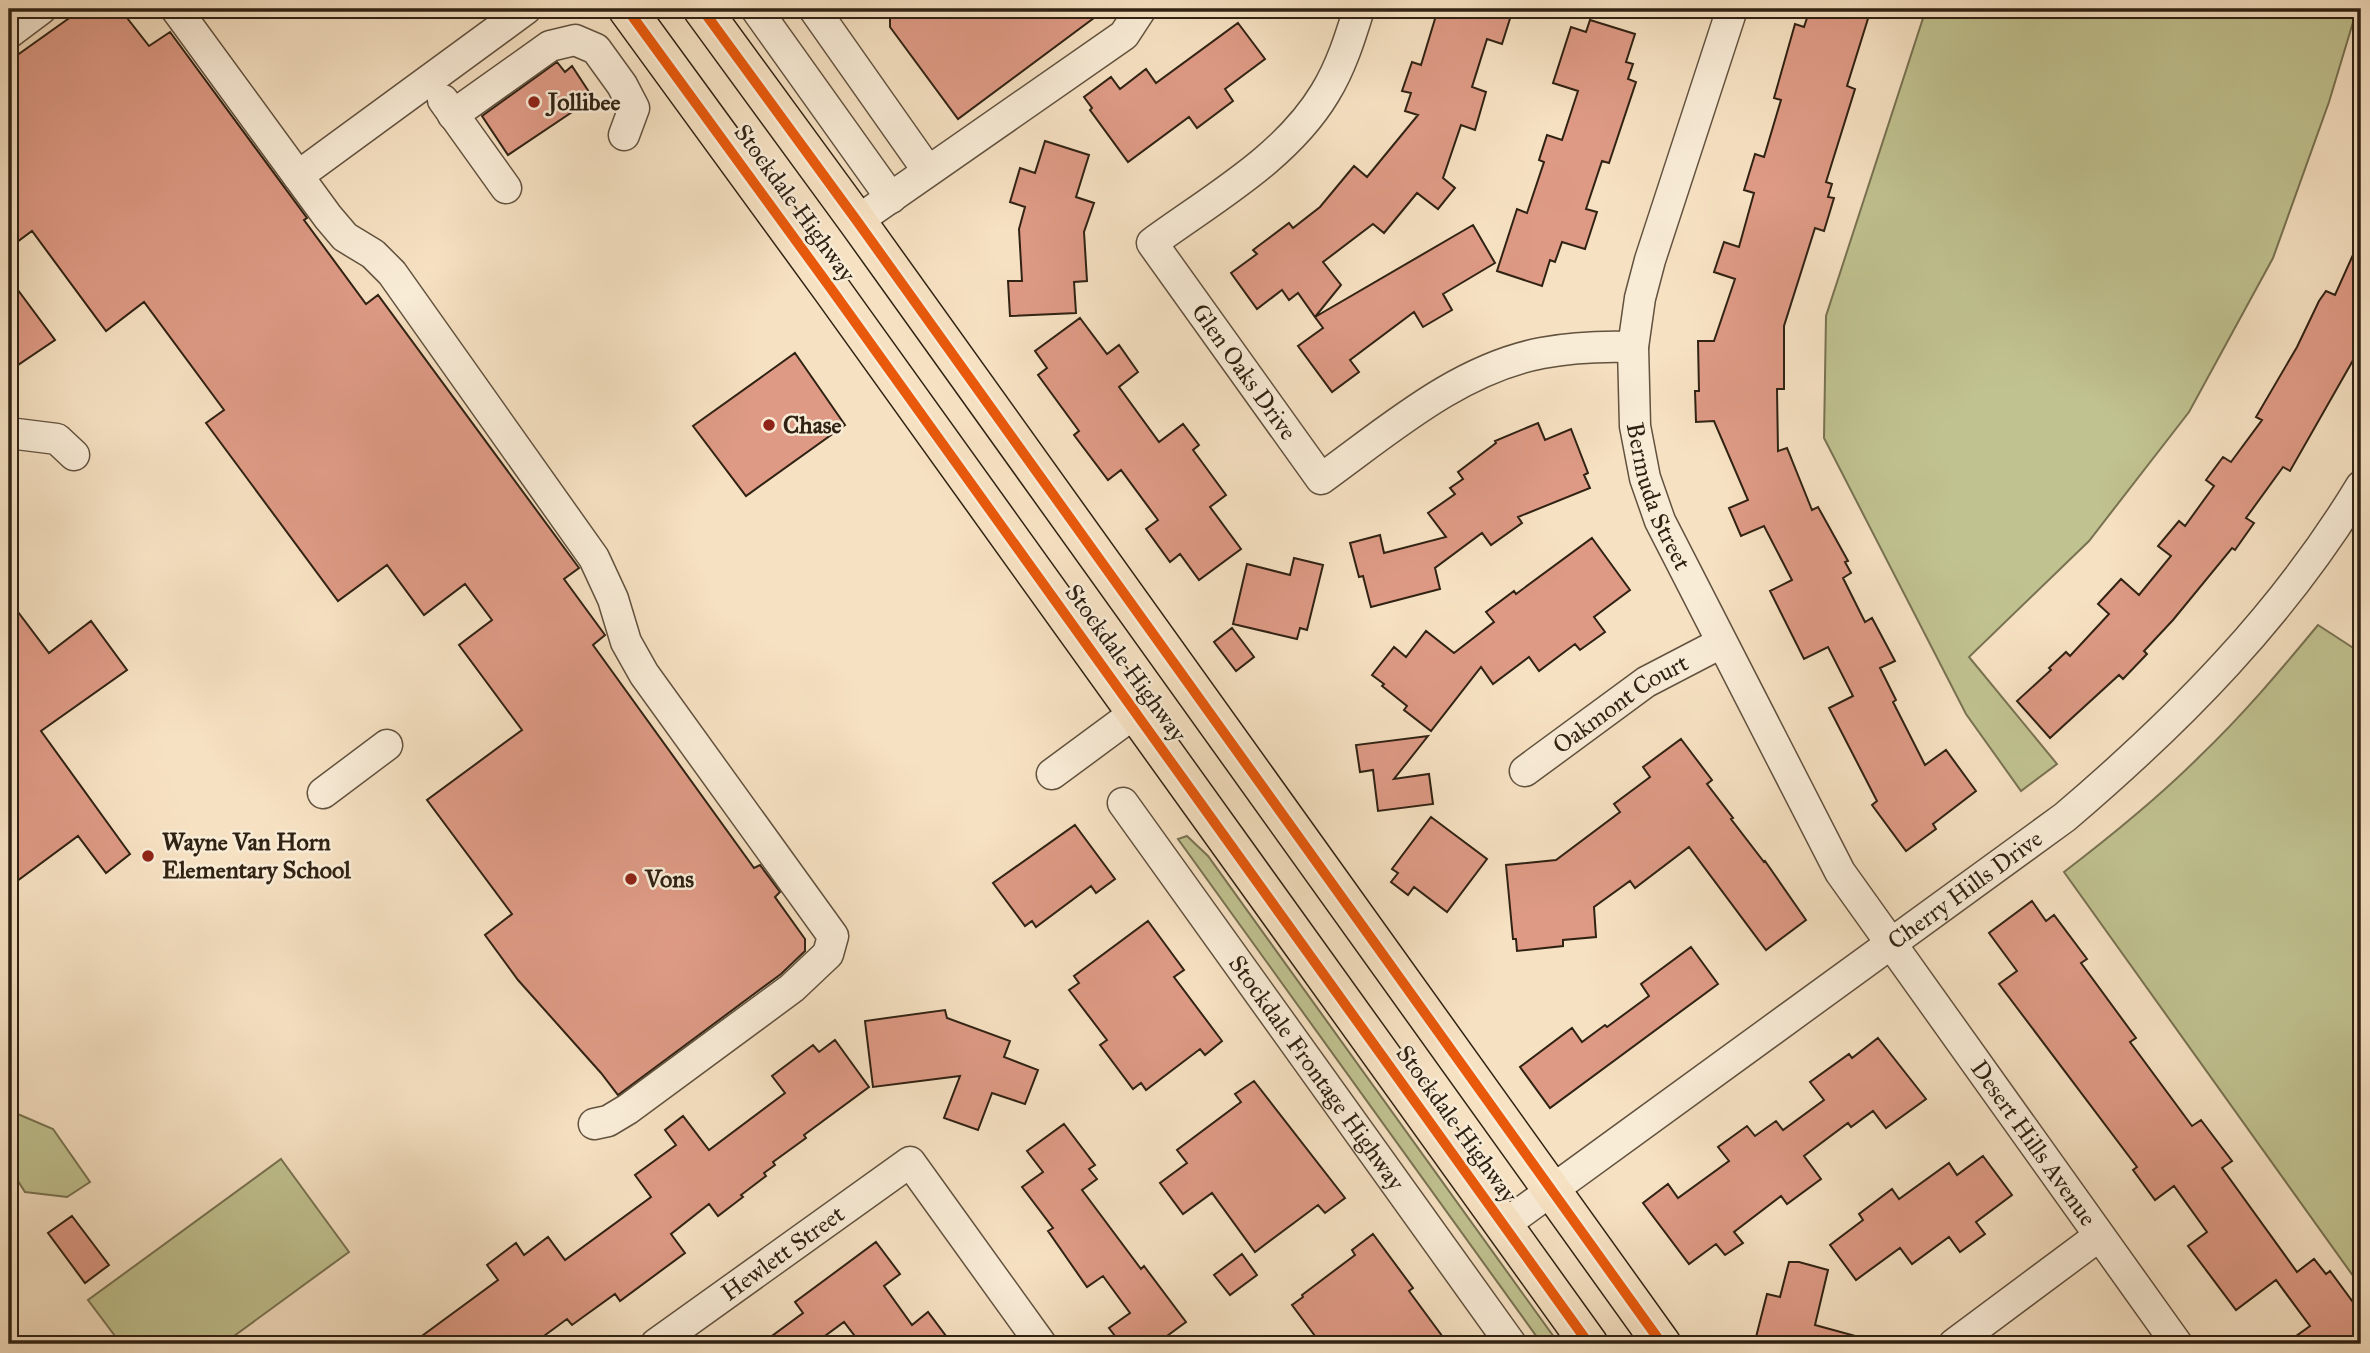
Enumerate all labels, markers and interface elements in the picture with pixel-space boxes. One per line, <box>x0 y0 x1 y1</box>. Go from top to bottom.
place label: Jollibee <box>545 87 621 117</box>
marker: Jollibee <box>526 94 542 110</box>
street label: Stockdale Highway <box>728 118 863 288</box>
street label: Glen Oaks Drive <box>1185 298 1303 446</box>
place label: Chase <box>783 410 842 440</box>
marker: Chase <box>761 417 777 433</box>
street label: Bermuda Street <box>1620 420 1698 575</box>
street label: Stockdale Highway <box>1059 578 1194 748</box>
street label: Oakmont Court <box>1547 647 1694 760</box>
street label: Cherry Hills Drive <box>1882 824 2048 956</box>
place label: Wayne Van Horn Elementary School <box>162 827 351 885</box>
marker: Wayne Van Horn Elementary School <box>140 848 156 864</box>
place label: Vons <box>644 864 694 894</box>
marker: Vons <box>623 871 639 887</box>
street label: Stockdale Frontage Highway <box>1222 949 1411 1197</box>
street label: Stockdale Highway <box>1390 1039 1525 1209</box>
street label: Desert Hills Avenue <box>1964 1054 2103 1232</box>
street label: Hewlett Street <box>715 1199 851 1307</box>

